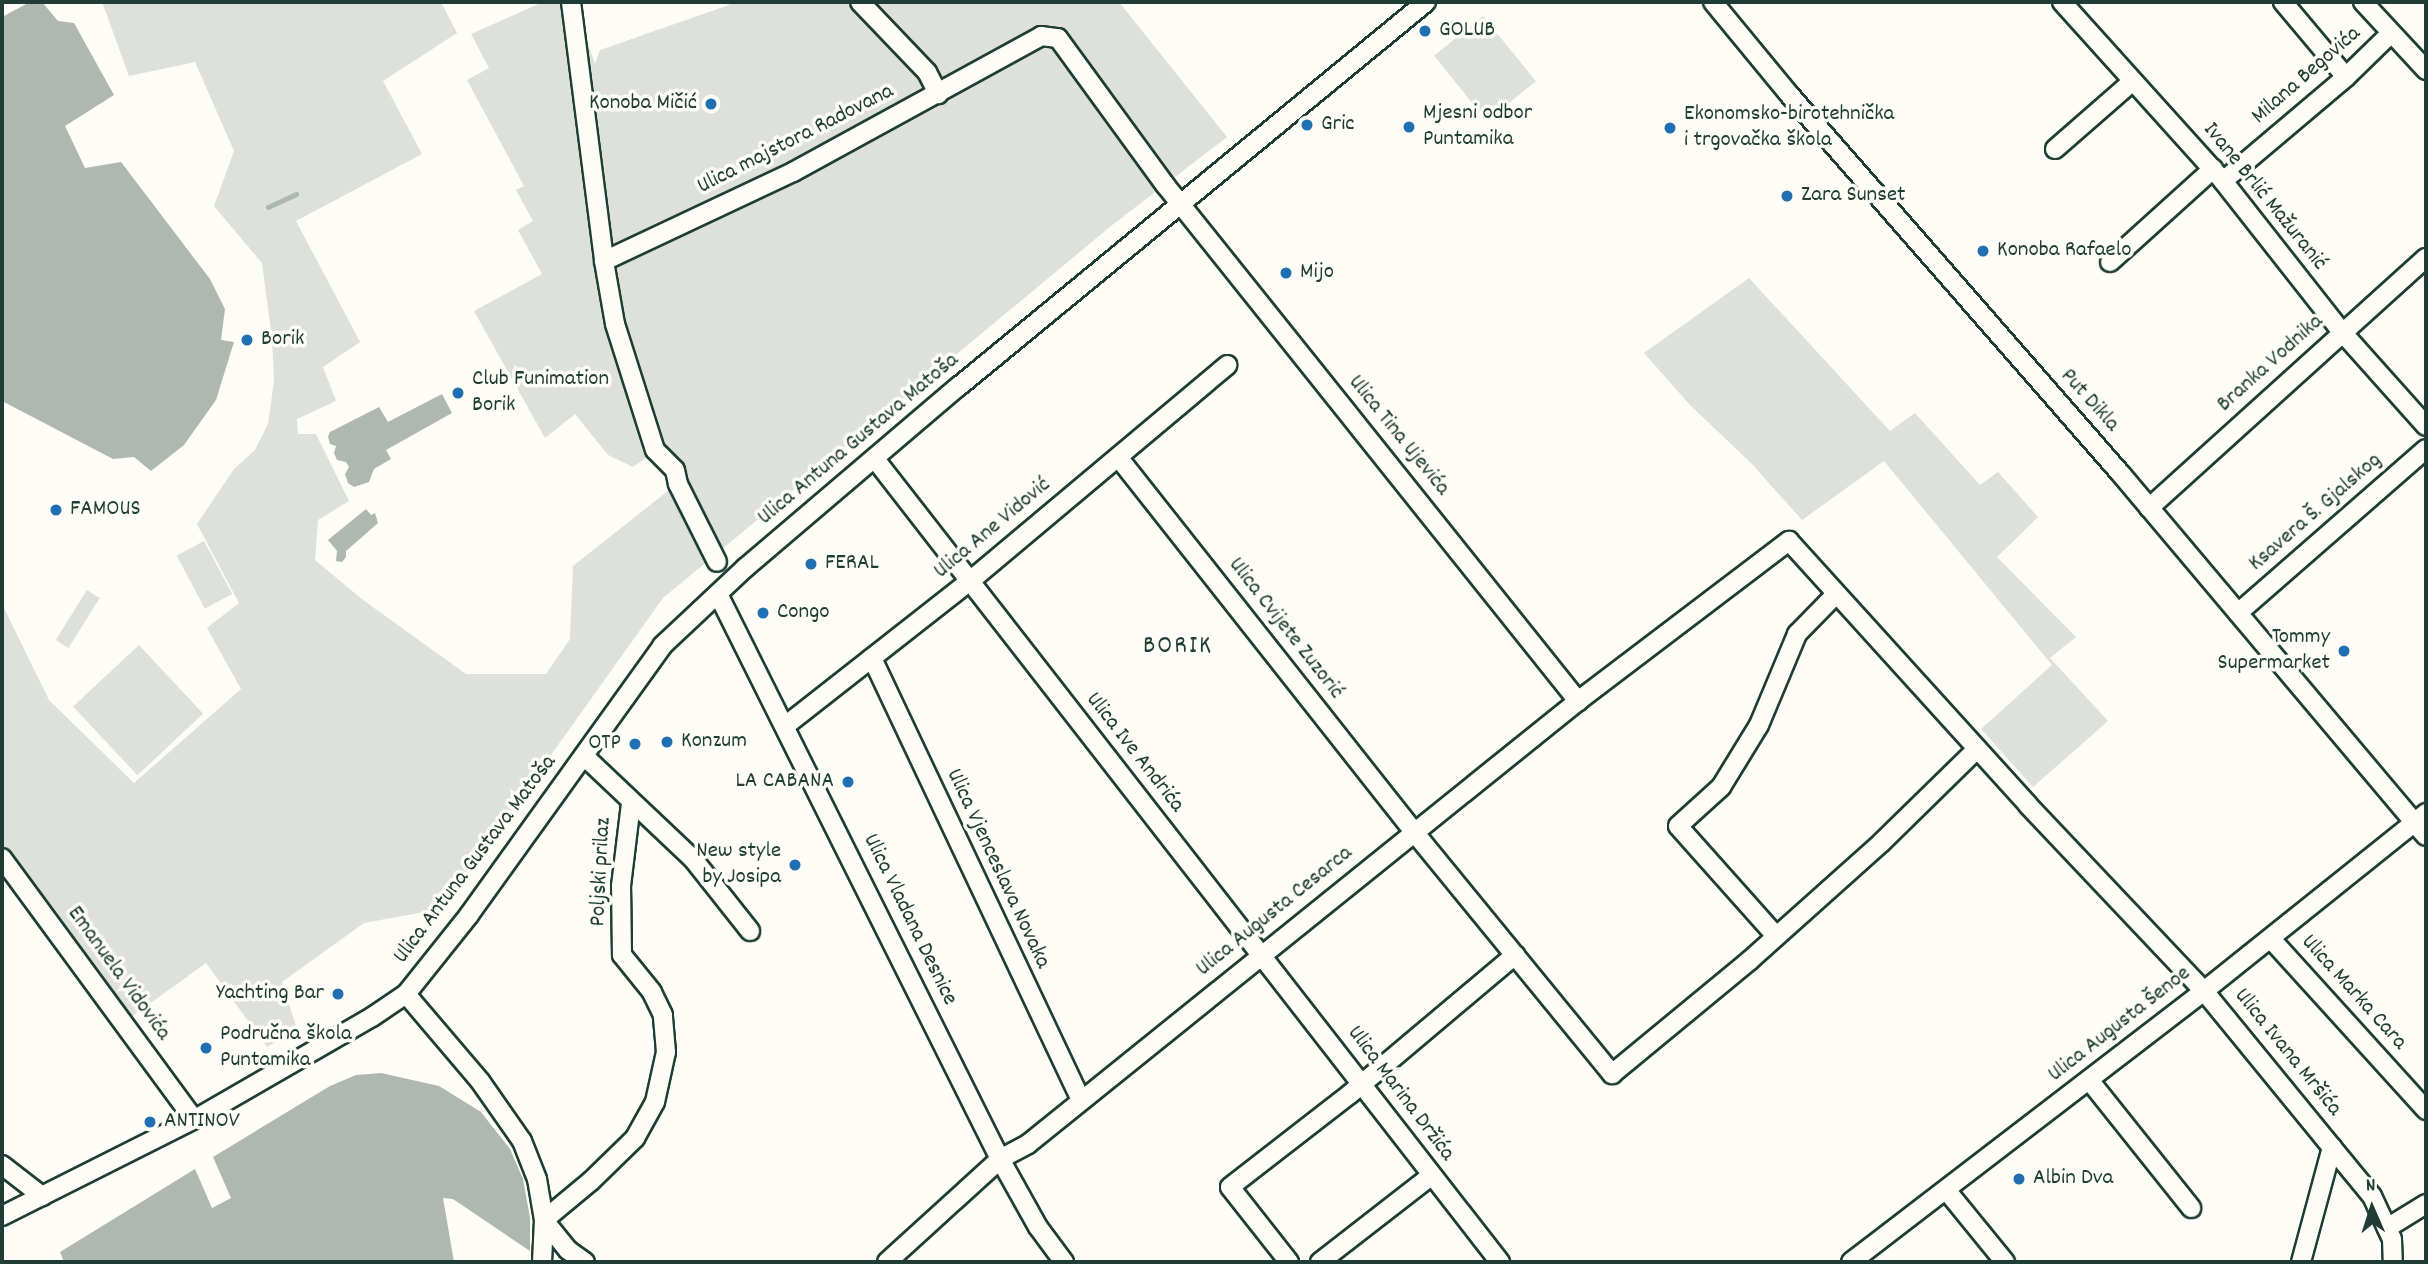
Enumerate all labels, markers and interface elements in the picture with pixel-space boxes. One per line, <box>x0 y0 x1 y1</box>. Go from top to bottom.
place label: GOLUB <box>1439 17 1495 45</box>
street label: Milana Begovića <box>2247 21 2367 131</box>
marker: GOLUB <box>1417 23 1433 39</box>
street label: Ulica majstora Radovana <box>693 79 899 201</box>
place label: Konoba Mičić <box>589 90 697 118</box>
marker: Konoba Mičić <box>703 96 719 112</box>
place label: Mjesni odbor Puntamika <box>1423 100 1532 154</box>
place label: Ekonomsko-birotehnička i trgovačka škola <box>1684 101 1894 155</box>
place label: Gric <box>1321 111 1355 139</box>
marker: Gric <box>1299 117 1315 133</box>
street label: Ivane Brlić Mažuranić <box>2196 117 2332 277</box>
marker: Mjesni odbor Puntamika <box>1401 119 1417 135</box>
marker: Ekonomsko-birotehnička i trgovačka škola <box>1662 120 1678 136</box>
place label: Zara Sunset <box>1801 182 1905 210</box>
marker: Zara Sunset <box>1779 188 1795 204</box>
place label: Konoba Rafaelo <box>1997 237 2131 265</box>
marker: Konoba Rafaelo <box>1975 243 1991 259</box>
place label: Mijo <box>1300 259 1334 287</box>
marker: Mijo <box>1278 265 1294 281</box>
street label: Branka Vodnika <box>2212 309 2330 419</box>
place label: Borik <box>261 326 304 354</box>
marker: Borik <box>239 332 255 348</box>
street label: Ulica Antuna Gustava Matoša <box>753 348 965 532</box>
street label: Put Dikla <box>2053 364 2125 438</box>
place label: Club Funimation Borik <box>472 366 609 420</box>
street label: Ulica Tina Ujevića <box>1341 370 1455 502</box>
marker: Club Funimation Borik <box>450 385 466 401</box>
street label: Ksavera Š. Gjalskog <box>2244 448 2388 578</box>
street label: Ulica Ane Vidović <box>929 472 1057 586</box>
place label: FAMOUS <box>70 496 141 524</box>
marker: FAMOUS <box>48 502 64 518</box>
place label: FERAL <box>825 550 879 578</box>
street label: Ulica Cvijete Zuzorić <box>1221 553 1349 705</box>
marker: FERAL <box>803 556 819 572</box>
place label: Congo <box>777 599 830 627</box>
marker: Congo <box>755 605 771 621</box>
place label: Tommy Supermarket <box>2218 624 2330 678</box>
district label: BORIK <box>1144 631 1212 663</box>
marker: Tommy Supermarket <box>2336 643 2352 659</box>
street label: Ulica Ive Andrića <box>1079 687 1189 819</box>
place label: Konzum <box>681 728 747 756</box>
place label: OTP <box>588 730 621 758</box>
marker: Konzum <box>659 734 675 750</box>
marker: OTP <box>627 736 643 752</box>
street label: Ulica Antuna Gustava Matoša <box>388 750 564 970</box>
street label: Ulica Vjenceslava Novaka <box>939 765 1055 973</box>
place label: LA CABANA <box>735 768 834 796</box>
marker: LA CABANA <box>840 774 856 790</box>
street label: Poljski prilaz <box>585 817 619 927</box>
street label: Ulica Vladana Desnice <box>855 830 963 1010</box>
place label: New style by Josipa <box>696 838 781 892</box>
street label: Ulica Augusta Cesarca <box>1191 840 1359 984</box>
marker: New style by Josipa <box>787 857 803 873</box>
street label: Emanuela Vidovića <box>60 901 176 1047</box>
street label: Ulica Marka Cara <box>2294 930 2412 1056</box>
street label: Ulica Augusta Šenoe <box>2043 961 2197 1089</box>
place label: Yachting Bar <box>216 980 324 1008</box>
street label: Ulica Ivana Mršića <box>2227 984 2347 1122</box>
marker: Yachting Bar <box>330 986 346 1002</box>
place label: Područna škola Puntamika <box>220 1021 352 1075</box>
street label: Ulica Marina Držića <box>1340 1021 1460 1167</box>
marker: Područna škola Puntamika <box>198 1040 214 1056</box>
place label: ANTINOV <box>164 1108 240 1136</box>
marker: ANTINOV <box>142 1114 158 1130</box>
place label: Albin Dva <box>2033 1165 2113 1193</box>
marker: Albin Dva <box>2011 1171 2027 1187</box>
north arrow <box>2337 1173 2407 1243</box>
text: N <box>2365 1173 2376 1200</box>

